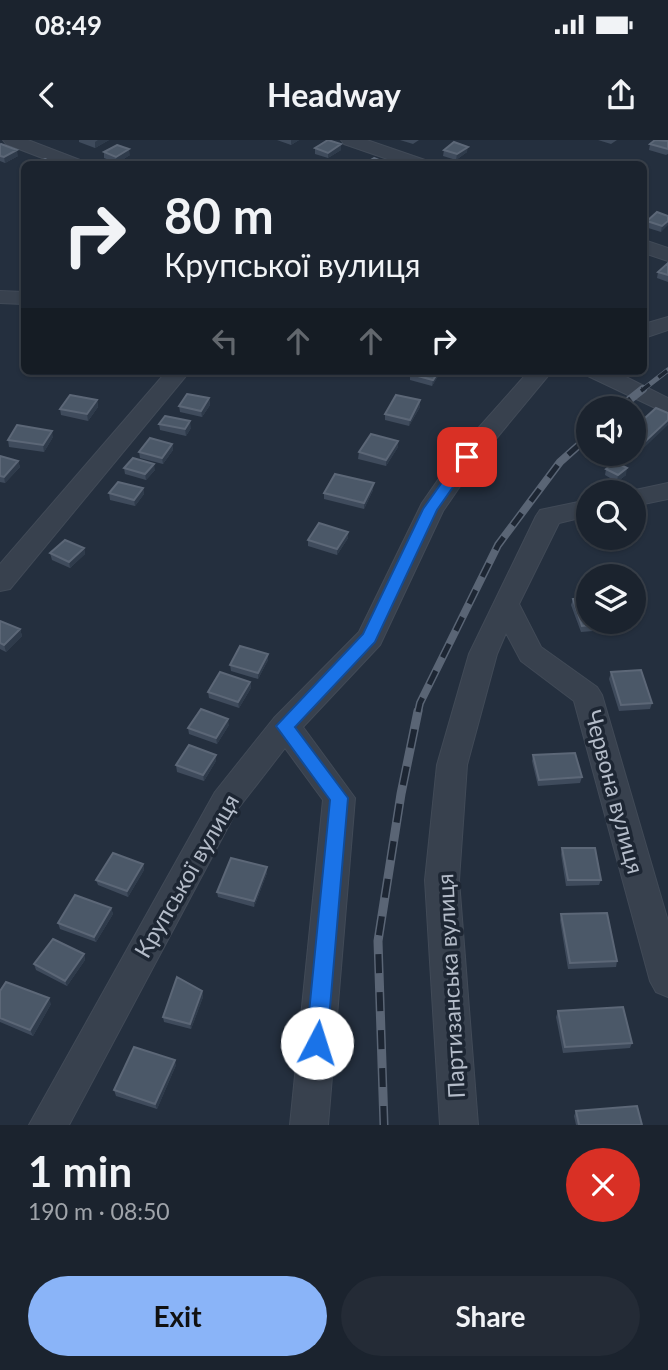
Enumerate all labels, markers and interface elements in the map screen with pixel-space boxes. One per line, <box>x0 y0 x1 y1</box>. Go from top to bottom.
text: 08:49 <box>35 9 102 41</box>
text: Headway <box>267 75 401 114</box>
icon: back <box>28 76 66 114</box>
icon: share <box>602 76 640 114</box>
text: 80 m <box>164 186 274 244</box>
icon: right <box>49 189 140 280</box>
text: Крупської вулиця <box>164 245 421 284</box>
icon: left <box>206 322 244 360</box>
icon: ahead <box>279 322 317 360</box>
icon: ahead <box>352 322 390 360</box>
icon: right <box>425 322 463 360</box>
map controls <box>576 396 646 634</box>
button: sound <box>576 396 646 466</box>
pin <box>437 427 497 487</box>
icon: arrive <box>448 438 486 476</box>
button: search <box>576 480 646 550</box>
button: layers <box>576 564 646 634</box>
street label: Червона вулиця <box>580 707 650 877</box>
street label: Крупської вулиця <box>128 789 244 962</box>
street label: Партизанська вулиця <box>430 873 470 1099</box>
position arrow <box>280 1006 354 1080</box>
text: 1 min <box>28 1146 132 1196</box>
button: close <box>566 1148 640 1222</box>
text: 190 m · 08:50 <box>28 1197 170 1225</box>
button: Exit <box>28 1276 327 1356</box>
button: Share <box>341 1276 640 1356</box>

